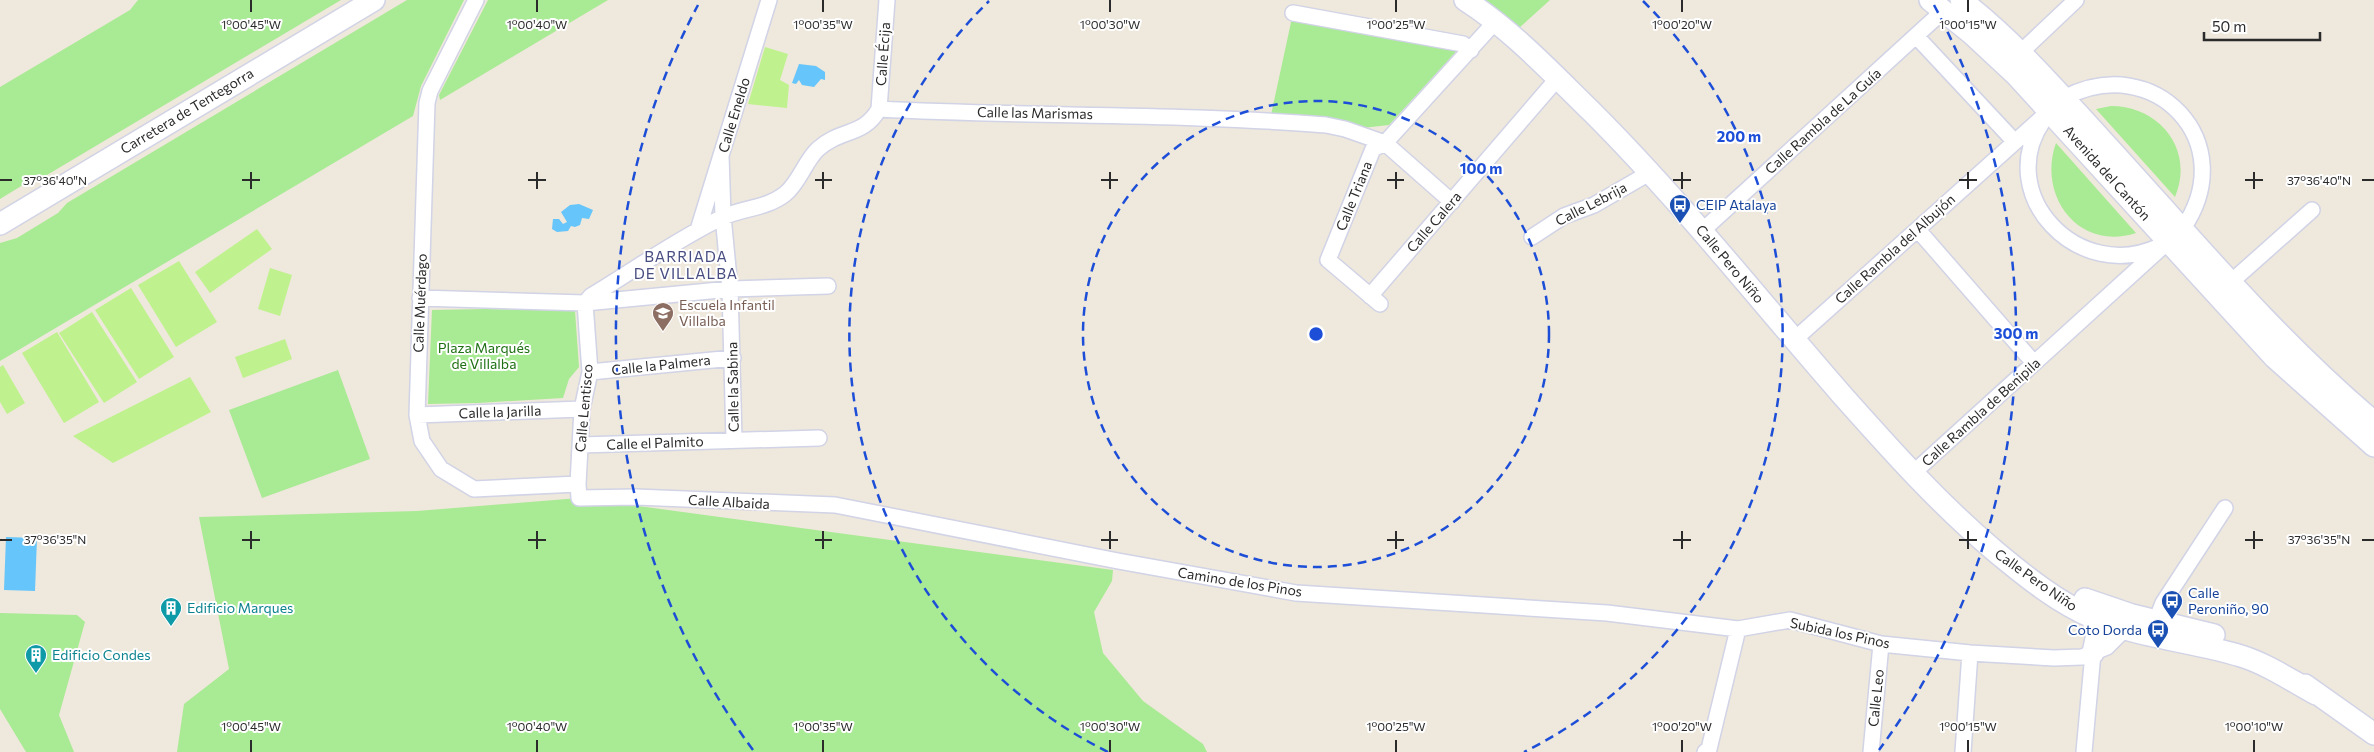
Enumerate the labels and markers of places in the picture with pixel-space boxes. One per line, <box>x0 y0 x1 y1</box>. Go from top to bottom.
bus stop icon: CEIP Atalaya <box>1668 193 1692 224</box>
place label: CEIP Atalaya <box>1696 196 1777 213</box>
place label: Escuela Infantil Villalba <box>679 296 775 329</box>
school or university icon: Escuela Infantil Villalba <box>651 301 675 332</box>
centre of rings <box>1307 325 1325 343</box>
place label: Calle Peroniño, 90 <box>2188 584 2269 617</box>
bus stop icon: Calle Peroniño, 90 <box>2160 589 2184 620</box>
building icon: Edificio Marques <box>159 596 183 627</box>
place label: Edificio Marques <box>187 599 293 616</box>
bus stop icon: Coto Dorda <box>2146 618 2170 649</box>
place label: Coto Dorda <box>2068 621 2142 638</box>
building icon: Edificio Condes <box>24 643 48 674</box>
place label: Edificio Condes <box>52 646 151 663</box>

